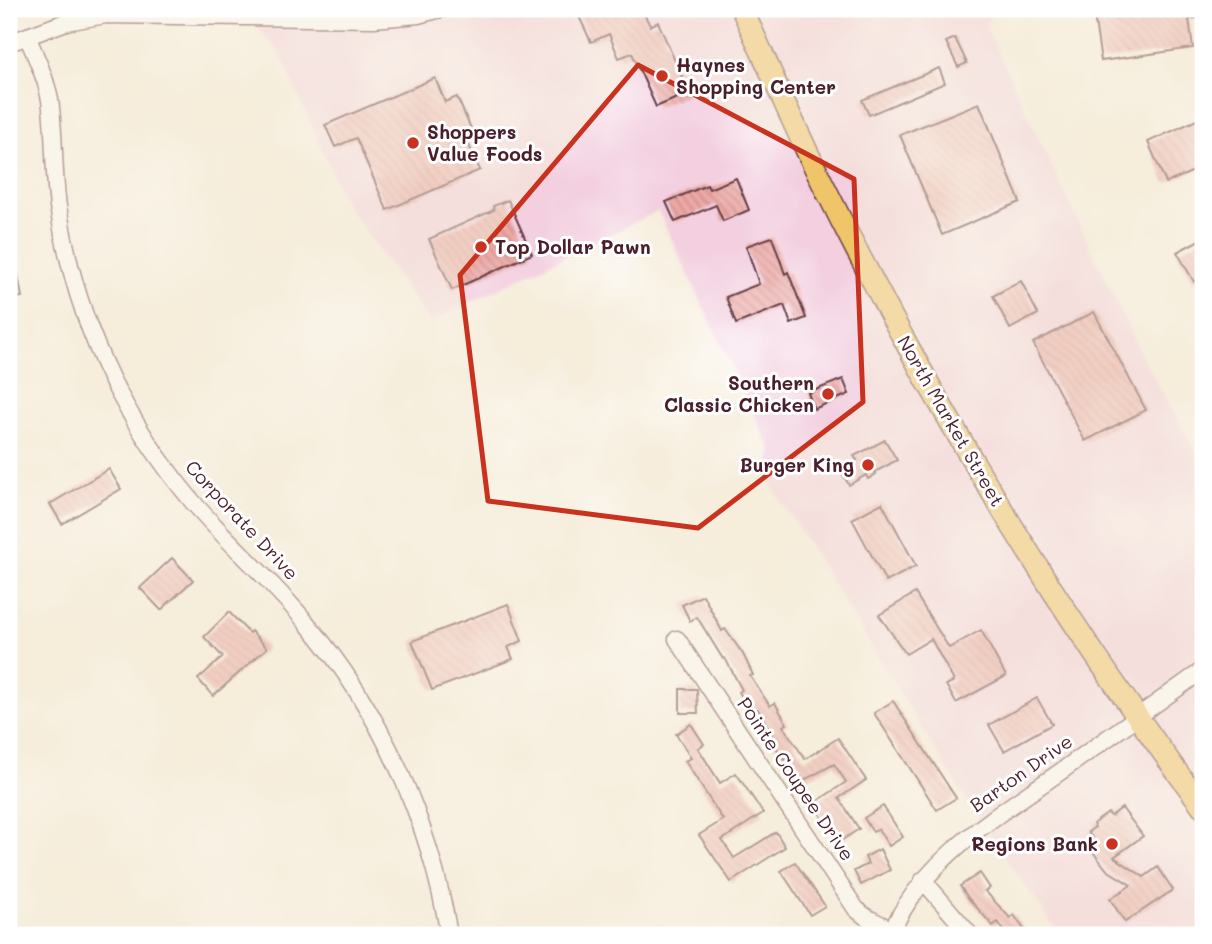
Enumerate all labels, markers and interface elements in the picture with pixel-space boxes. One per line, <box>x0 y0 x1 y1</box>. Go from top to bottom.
place label: Haynes Shopping Center <box>676 52 836 99</box>
marker: Haynes Shopping Center <box>654 68 670 84</box>
place label: Shoppers Value Foods <box>427 119 542 166</box>
marker: Shoppers Value Foods <box>405 135 421 151</box>
place label: Top Dollar Pawn <box>495 234 651 259</box>
marker: Top Dollar Pawn <box>473 239 489 255</box>
street label: North Market Street <box>892 331 1011 511</box>
place label: Southern Classic Chicken <box>664 370 814 417</box>
marker: Southern Classic Chicken <box>820 386 836 402</box>
place label: Burger King <box>740 452 854 477</box>
street label: Corporate Drive <box>180 454 304 585</box>
marker: Burger King <box>860 457 876 473</box>
street label: Pointe Coupee Drive <box>732 692 861 865</box>
street label: Barton Drive <box>965 728 1077 817</box>
place label: Regions Bank <box>971 831 1098 856</box>
marker: Regions Bank <box>1104 836 1120 852</box>

